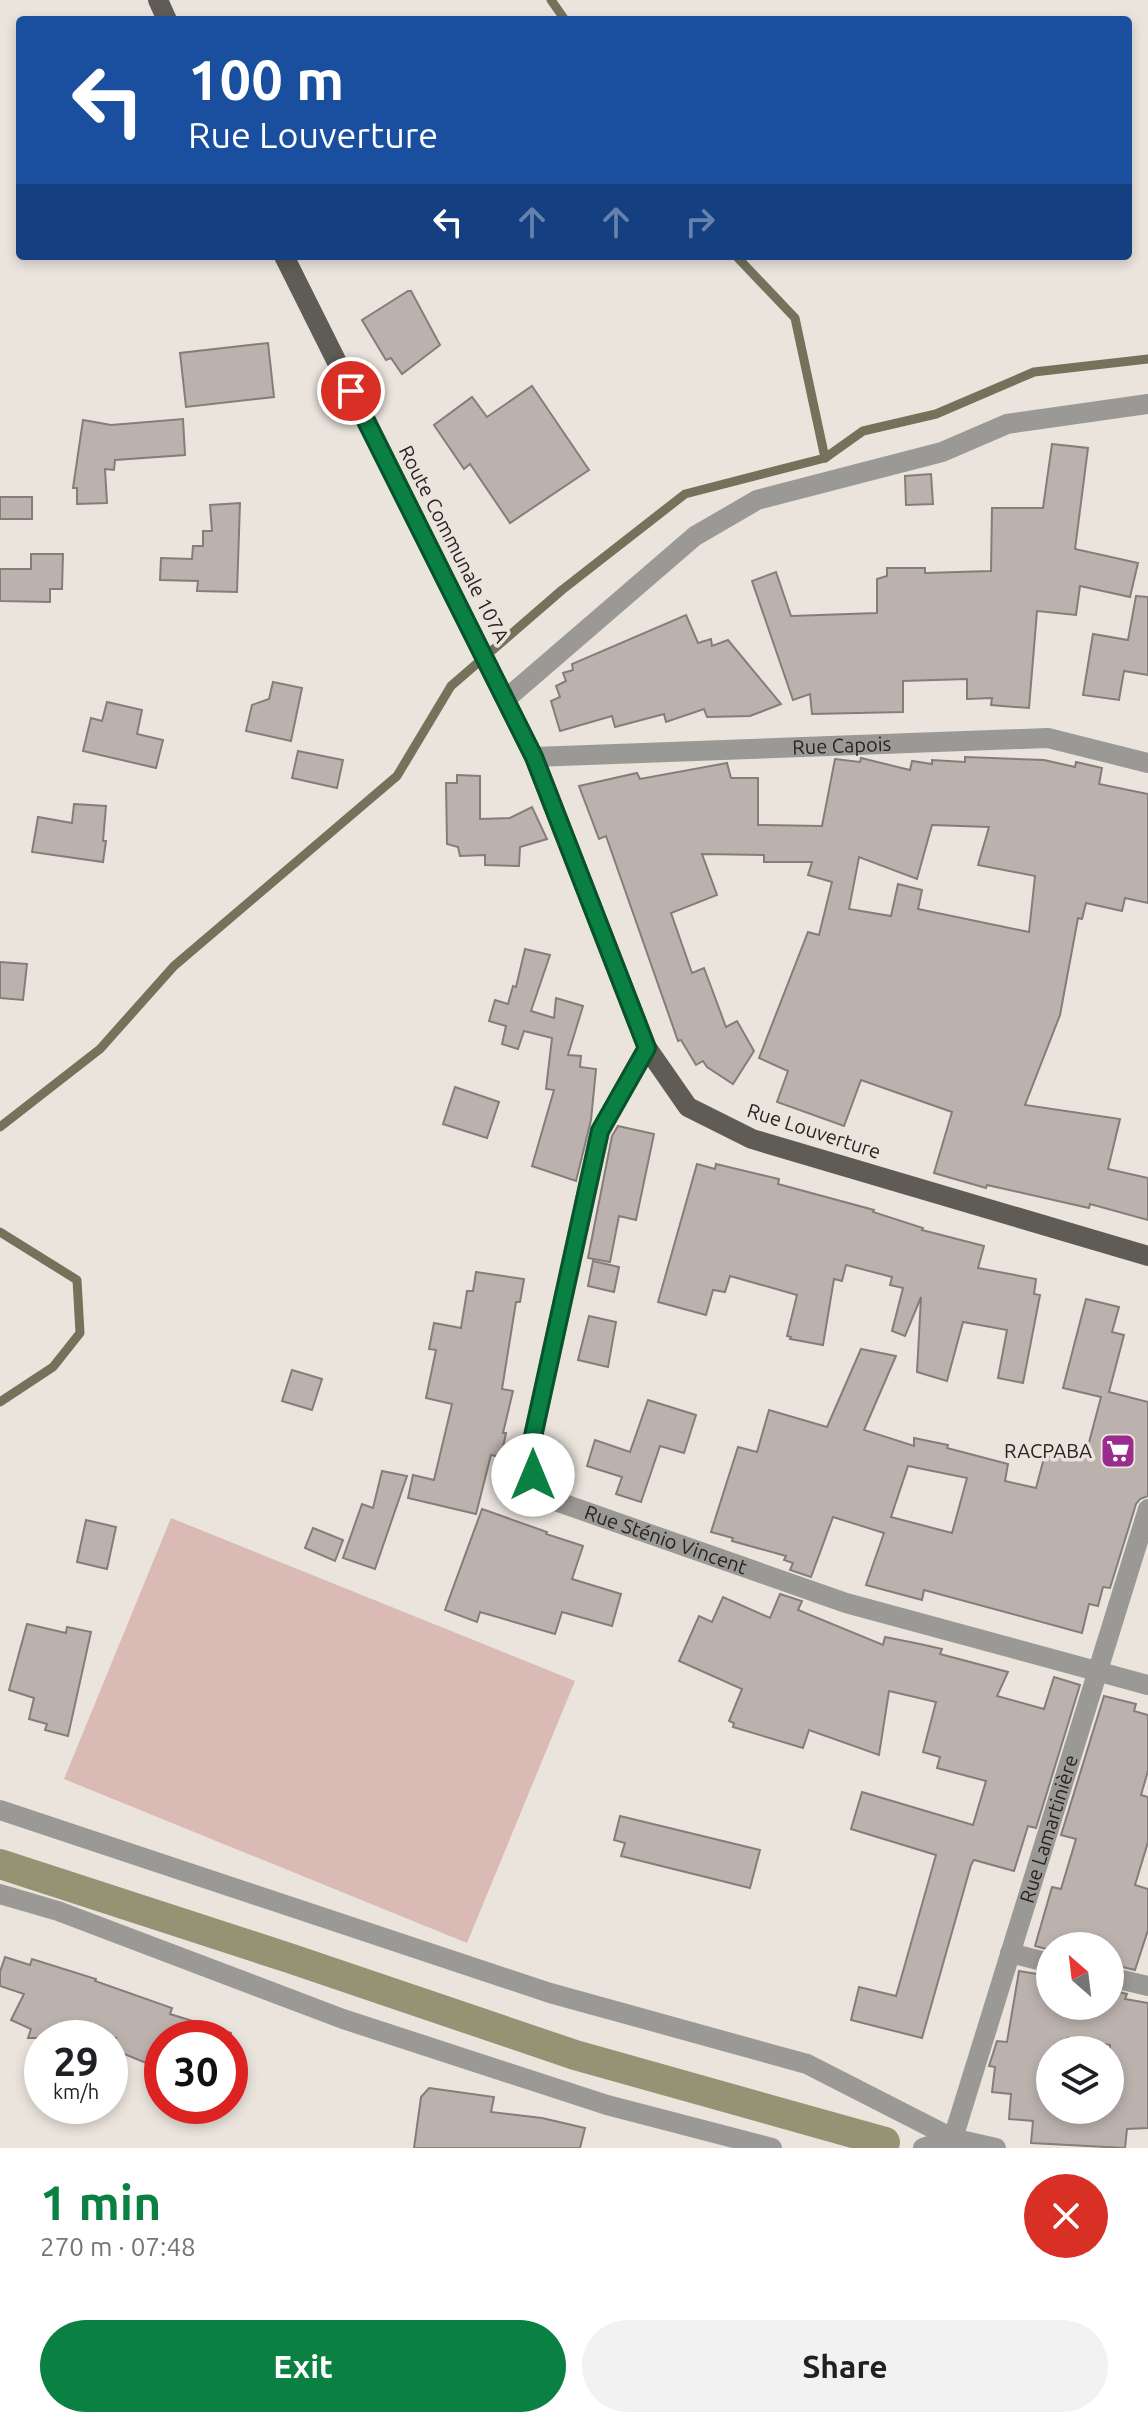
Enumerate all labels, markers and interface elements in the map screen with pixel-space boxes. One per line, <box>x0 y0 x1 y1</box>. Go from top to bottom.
icon: left <box>56 48 160 152</box>
text: 100 m <box>188 48 344 111</box>
text: Rue Louverture <box>188 114 438 155</box>
icon: left <box>426 200 470 244</box>
icon: ahead <box>510 200 554 244</box>
icon: ahead <box>594 200 638 244</box>
icon: right <box>678 200 722 244</box>
pin <box>317 357 385 425</box>
icon: arrive <box>329 369 373 413</box>
street label: Route Communale 107A <box>395 441 514 646</box>
street label: Rue Capois <box>792 732 892 758</box>
street label: Rue Louverture <box>745 1098 884 1163</box>
supermarket icon: RACPABA <box>1099 1432 1137 1470</box>
position arrow <box>491 1433 575 1517</box>
place label: RACPABA <box>1004 1439 1092 1462</box>
street label: Rue Sténio Vincent <box>582 1500 750 1578</box>
street label: Rue Lamartinière <box>1015 1752 1082 1906</box>
north arrow <box>1036 1932 1124 2020</box>
map controls <box>1036 1932 1124 2124</box>
speed limit sign: 30 <box>144 2020 248 2124</box>
button: layers <box>1036 2036 1124 2124</box>
text: 29 <box>53 2039 99 2084</box>
text: km/h <box>53 2080 99 2103</box>
button: close <box>1024 2174 1108 2258</box>
text: 1 min <box>40 2175 161 2229</box>
text: 270 m · 07:48 <box>40 2232 196 2261</box>
button: Exit <box>40 2320 566 2412</box>
button: Share <box>582 2320 1108 2412</box>

